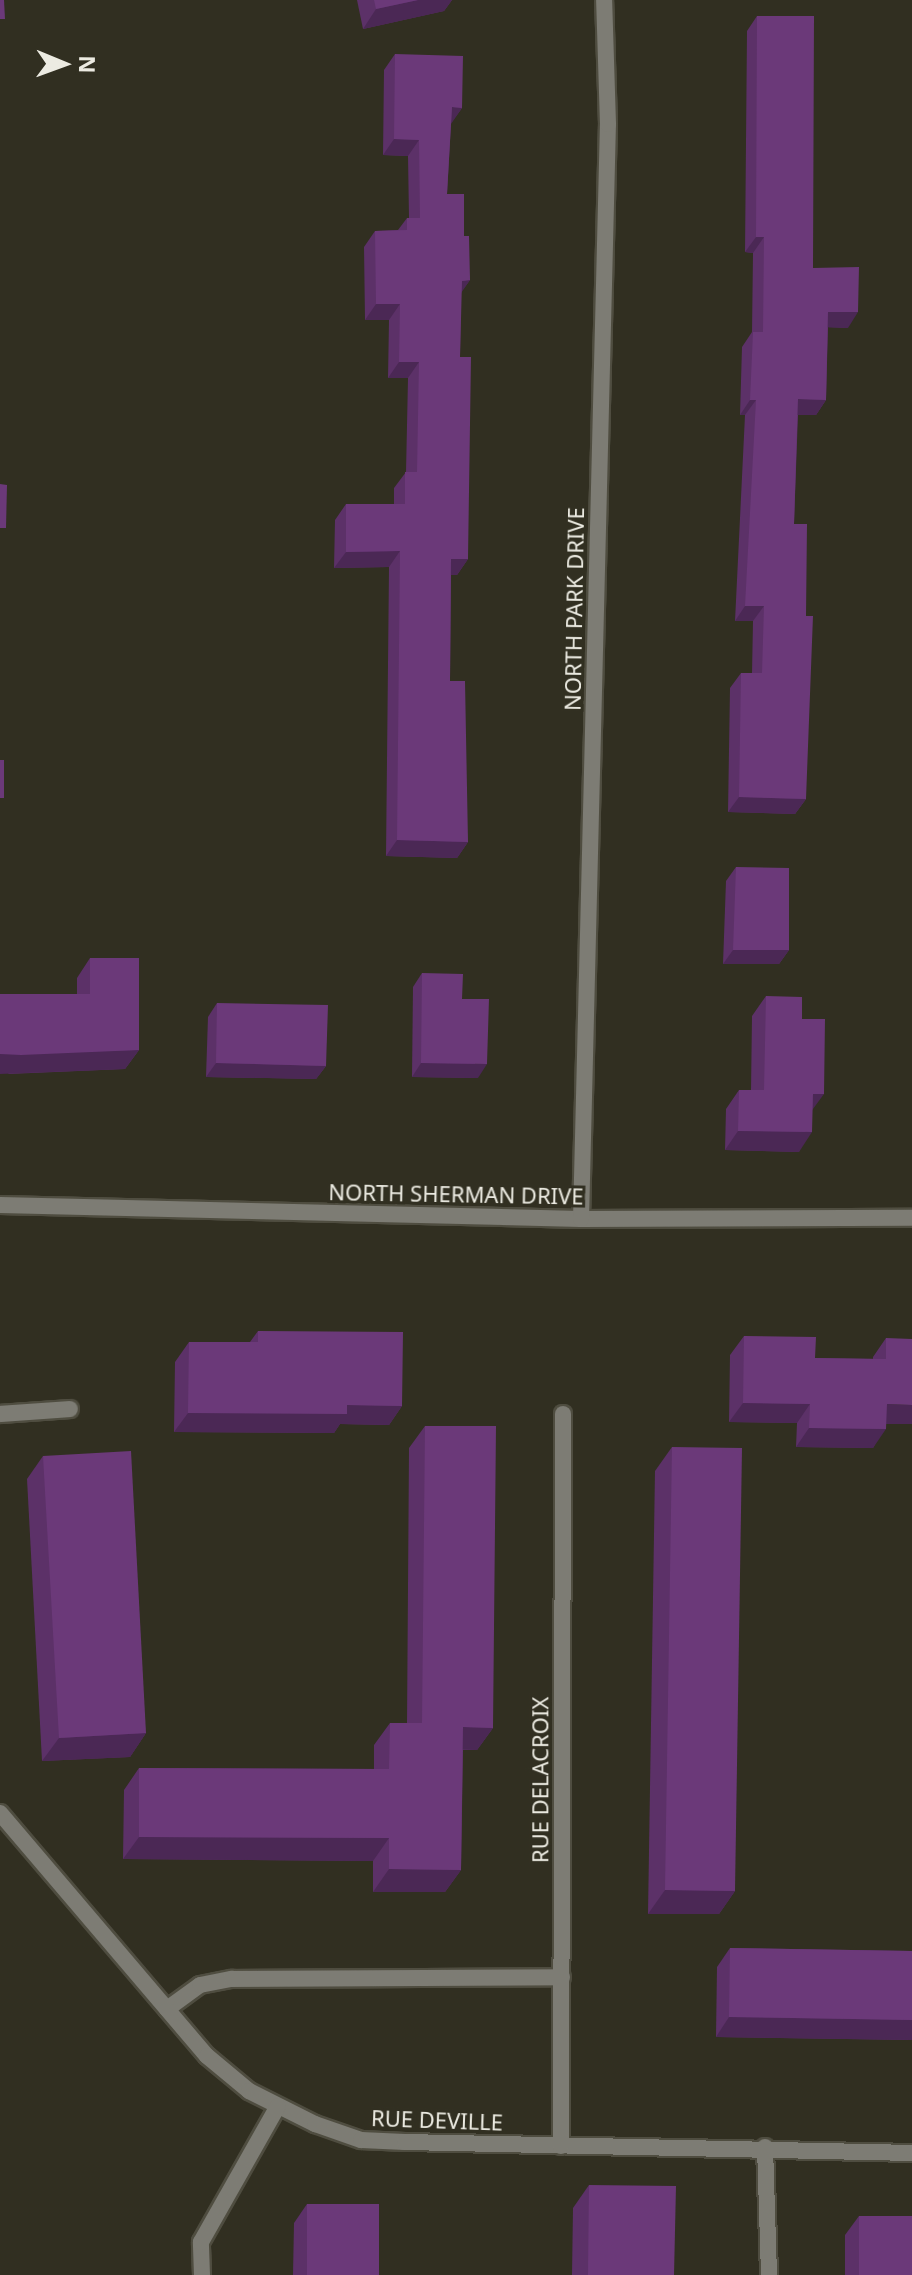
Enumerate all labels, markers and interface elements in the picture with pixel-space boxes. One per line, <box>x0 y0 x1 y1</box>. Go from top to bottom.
north arrow <box>24 24 104 104</box>
text: N <box>73 55 103 74</box>
street label: NORTH PARK DRIVE <box>559 507 589 711</box>
street label: NORTH SHERMAN DRIVE <box>328 1179 584 1209</box>
street label: RUE DELACROIX <box>527 1697 553 1863</box>
street label: RUE DEVILLE <box>371 2105 503 2135</box>

